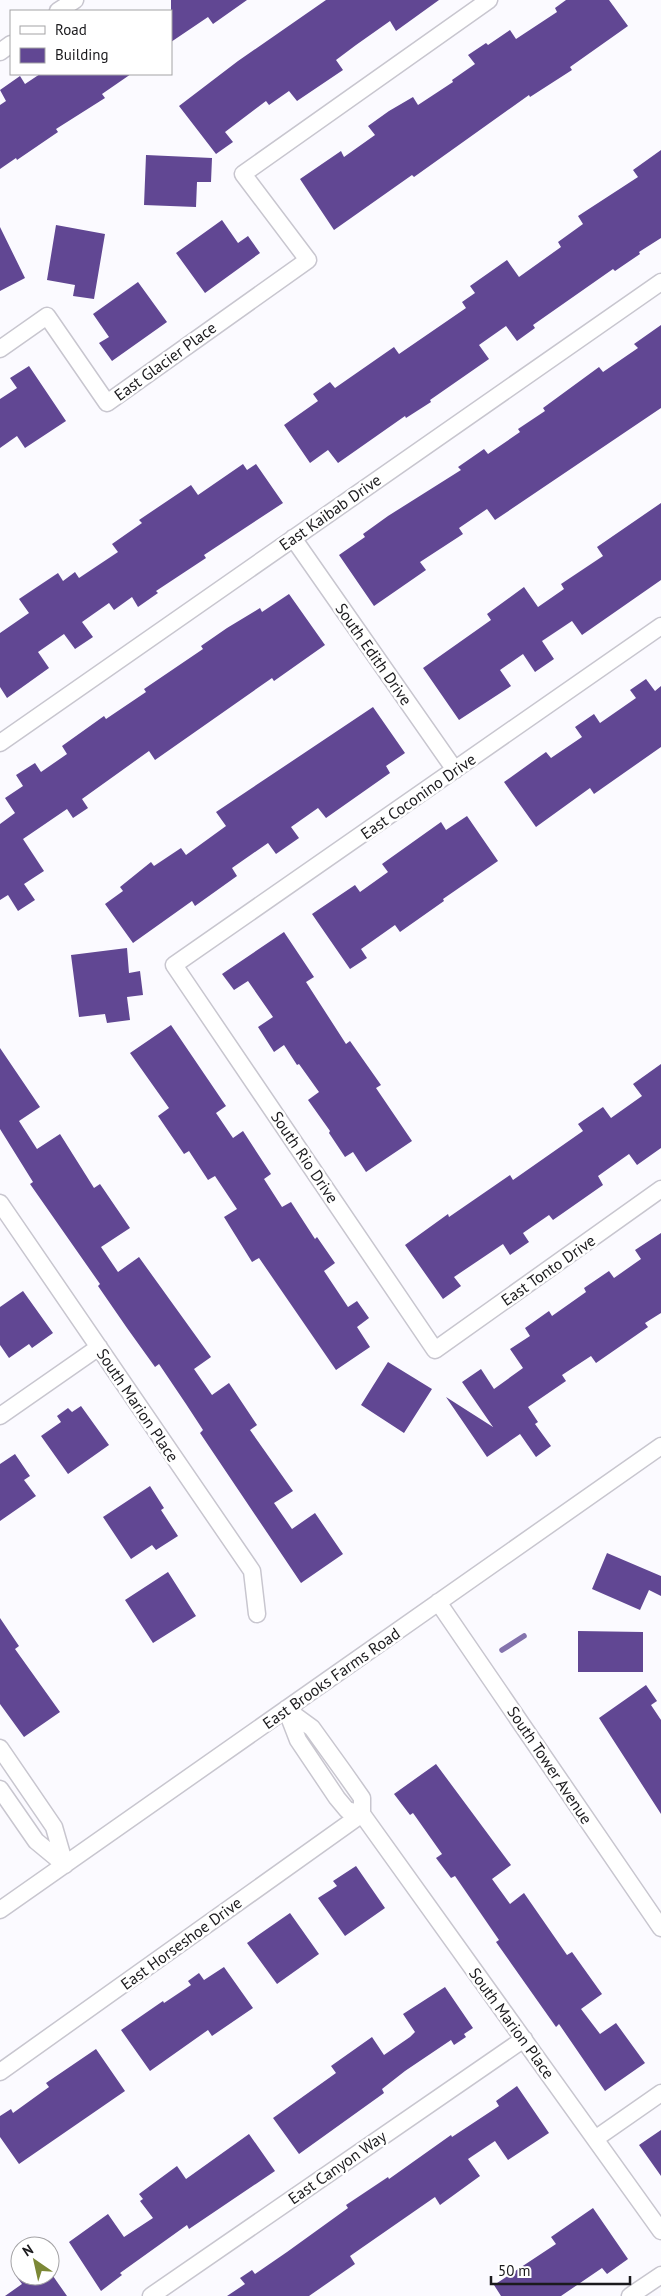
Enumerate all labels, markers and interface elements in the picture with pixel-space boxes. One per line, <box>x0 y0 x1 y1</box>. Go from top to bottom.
legend <box>10 10 172 75</box>
text: Road <box>55 20 87 39</box>
text: Building <box>55 45 109 64</box>
street label: East Glacier Place <box>110 317 220 405</box>
street label: East Kaibab Drive <box>275 469 385 555</box>
street label: South Edith Drive <box>331 599 417 709</box>
street label: East Coconino Drive <box>357 749 479 843</box>
street label: South Rio Drive <box>267 1107 343 1207</box>
street label: East Tonto Drive <box>497 1230 599 1310</box>
street label: South Marion Place <box>93 1344 183 1466</box>
street label: East Brooks Farms Road <box>258 1623 404 1733</box>
street label: South Tower Avenue <box>503 1702 597 1828</box>
street label: East Horseshoe Drive <box>117 1892 245 1994</box>
street label: South Marion Place <box>465 1963 559 2083</box>
street label: East Canyon Way <box>284 2126 390 2208</box>
north arrow <box>10 2236 60 2286</box>
text: N <box>19 2240 37 2260</box>
scale bar <box>491 2254 630 2286</box>
text: 50 m <box>498 2261 531 2280</box>

